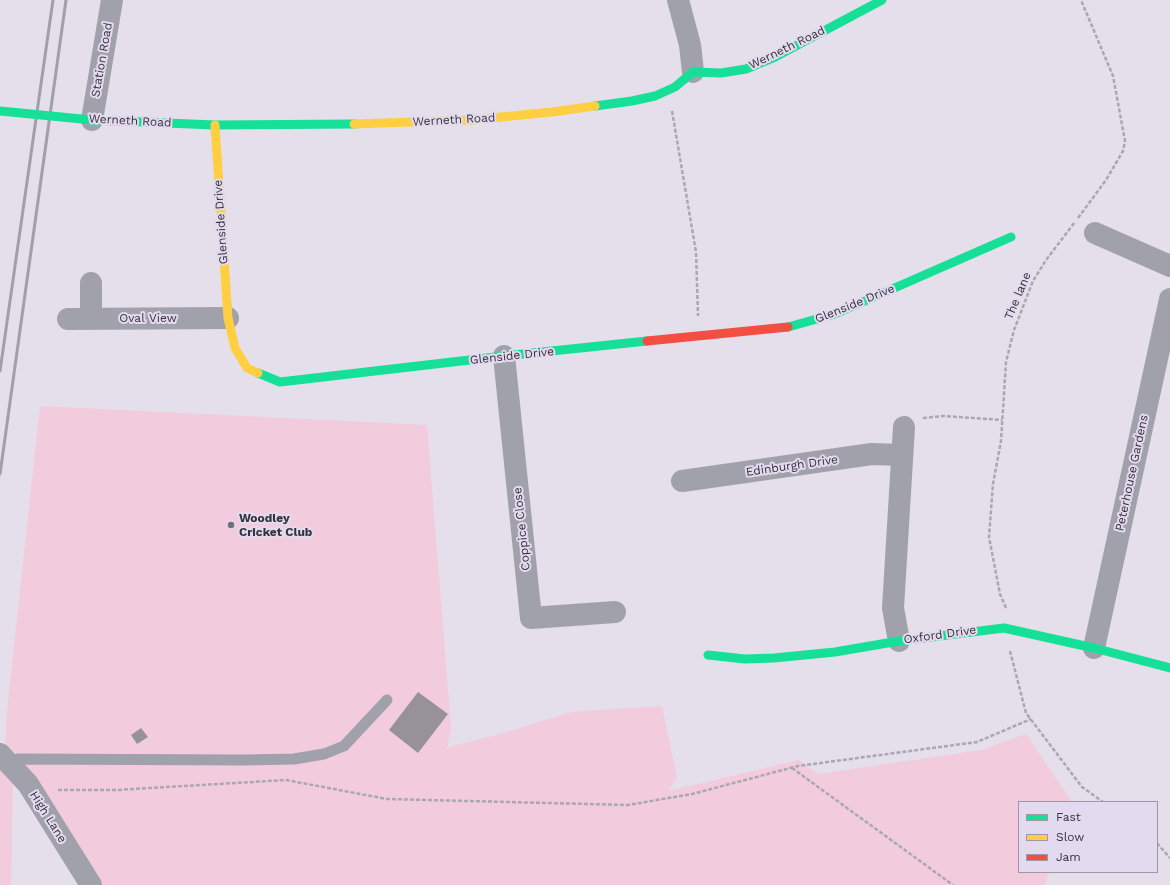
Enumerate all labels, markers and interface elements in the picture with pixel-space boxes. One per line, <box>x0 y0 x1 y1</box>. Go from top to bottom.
street label: Station Road <box>88 22 116 98</box>
street label: Werneth Road <box>747 23 827 73</box>
street label: Werneth Road <box>412 111 496 129</box>
street label: Werneth Road <box>88 112 172 130</box>
street label: Glenside Drive <box>211 179 231 265</box>
street label: The lane <box>1002 270 1034 322</box>
street label: Glenside Drive <box>813 281 897 327</box>
street label: Oval View <box>119 311 177 325</box>
street label: Glenside Drive <box>469 344 555 368</box>
street label: Peterhouse Gardens <box>1113 414 1151 532</box>
street label: Edinburgh Drive <box>745 452 839 480</box>
street label: Coppice Close <box>510 487 534 571</box>
place label: Woodley Cricket Club <box>239 511 312 539</box>
marker: Woodley Cricket Club <box>226 520 236 530</box>
street label: Oxford Drive <box>903 623 977 647</box>
street label: High Lane <box>26 788 70 846</box>
legend <box>1018 801 1158 873</box>
text: Fast <box>1056 810 1081 824</box>
text: Slow <box>1056 830 1084 844</box>
text: Jam <box>1056 850 1081 864</box>

